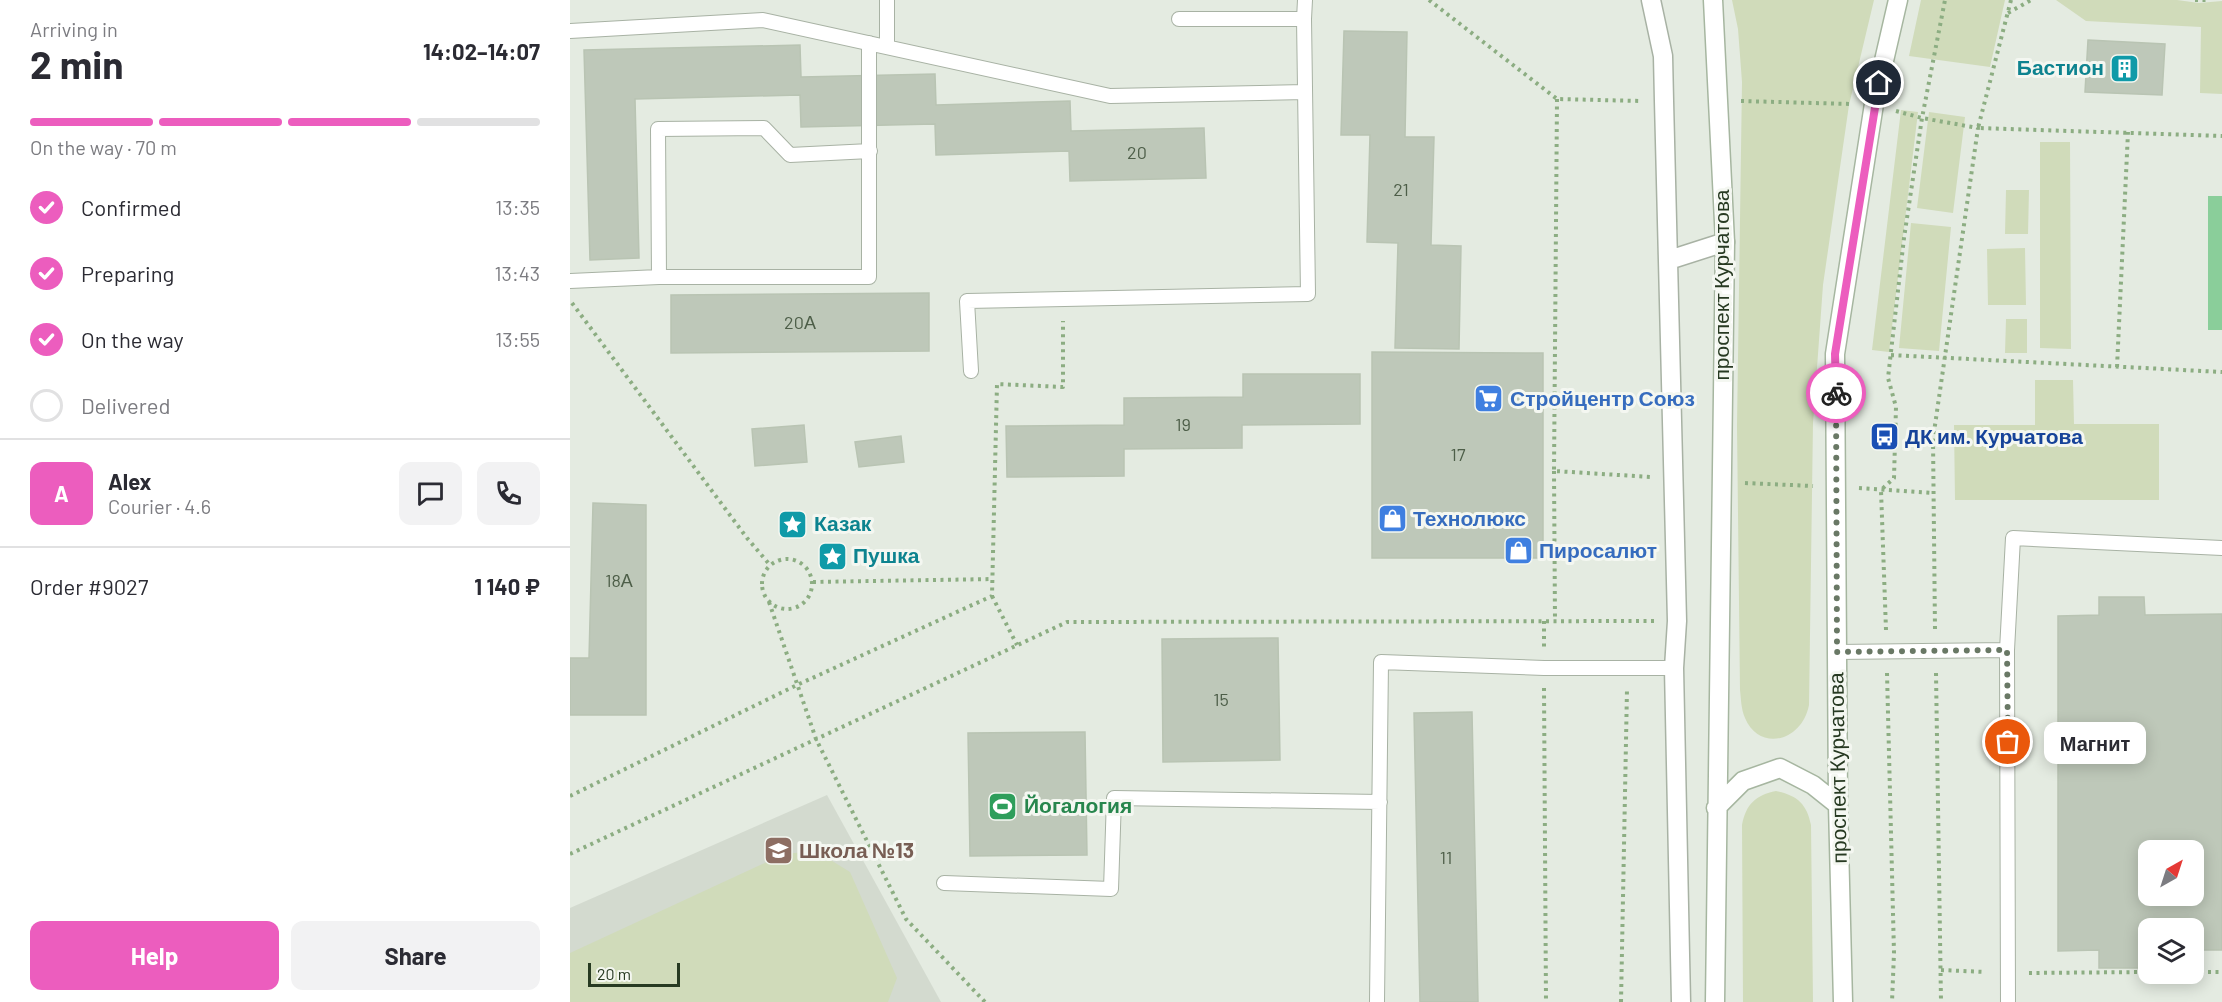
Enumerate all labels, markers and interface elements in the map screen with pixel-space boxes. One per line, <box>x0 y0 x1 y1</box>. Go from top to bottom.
text: Arriving in <box>30 17 118 41</box>
text: 14:02–14:07 <box>423 38 540 64</box>
text: 2 min <box>30 40 123 87</box>
building icon: Бастион <box>2109 52 2141 84</box>
place label: Бастион <box>2017 54 2104 79</box>
pin <box>1853 57 1904 108</box>
icon: home <box>1862 66 1895 99</box>
text: On the way · 70 m <box>30 135 177 159</box>
house number: 20 <box>1127 141 1147 163</box>
house number: 21 <box>1393 178 1409 200</box>
street label: проспект Курчатова <box>1708 189 1733 381</box>
icon: check <box>30 191 63 224</box>
text: Confirmed <box>81 194 181 220</box>
text: 13:35 <box>495 195 540 219</box>
icon: check <box>30 257 63 290</box>
text: Preparing <box>81 260 174 286</box>
text: 13:43 <box>495 261 540 285</box>
house number: 20А <box>784 311 816 333</box>
icon: check <box>30 323 63 356</box>
text: On the way <box>81 326 184 352</box>
text: 13:55 <box>495 327 540 351</box>
courier <box>1806 363 1866 423</box>
icon: bike <box>1820 377 1853 410</box>
supermarket icon: Стройцентр Союз <box>1473 383 1505 415</box>
place label: Стройцентр Союз <box>1510 385 1695 410</box>
text: Delivered <box>81 392 170 418</box>
house number: 19 <box>1175 413 1191 435</box>
bus stop icon: ДК им. Курчатова <box>1868 421 1900 453</box>
place label: ДК им. Курчатова <box>1905 423 2083 448</box>
house number: 17 <box>1451 443 1466 465</box>
button: chat <box>399 462 462 525</box>
button: phone <box>477 462 540 525</box>
text: Alex <box>108 468 151 494</box>
text: A <box>54 480 69 506</box>
text: Courier · 4.6 <box>108 494 211 518</box>
shop icon: Технолюкс <box>1376 503 1408 535</box>
place label: Технолюкс <box>1413 505 1526 530</box>
place icon: Казак <box>777 508 809 540</box>
place label: Казак <box>814 510 872 535</box>
shop icon: Пиросалют <box>1502 535 1534 567</box>
place label: Пиросалют <box>1539 537 1657 562</box>
place icon: Пушка <box>816 540 848 572</box>
place label: Пушка <box>853 542 920 567</box>
house number: 18А <box>605 569 633 591</box>
text: Order #9027 <box>30 573 148 599</box>
text: 1 140 ₽ <box>474 573 540 599</box>
street label: проспект Курчатова <box>1822 672 1851 864</box>
house number: 15 <box>1213 688 1229 710</box>
pin <box>1982 716 2033 767</box>
callout: Магнит <box>2044 721 2146 763</box>
icon: bag <box>1991 725 2024 758</box>
text: Магнит <box>2060 731 2130 755</box>
sports icon: Йогалогия <box>987 790 1019 822</box>
place label: Йогалогия <box>1024 792 1132 817</box>
school or university icon: Школа №13 <box>762 835 794 867</box>
place label: Школа №13 <box>799 837 914 862</box>
north arrow <box>2138 840 2204 906</box>
map controls <box>2138 840 2204 984</box>
house number: 11 <box>1440 846 1452 868</box>
button: layers <box>2138 918 2204 984</box>
button: Help <box>30 921 279 990</box>
button: Share <box>291 921 540 990</box>
scale bar <box>588 960 680 988</box>
text: 20 m <box>597 964 631 983</box>

